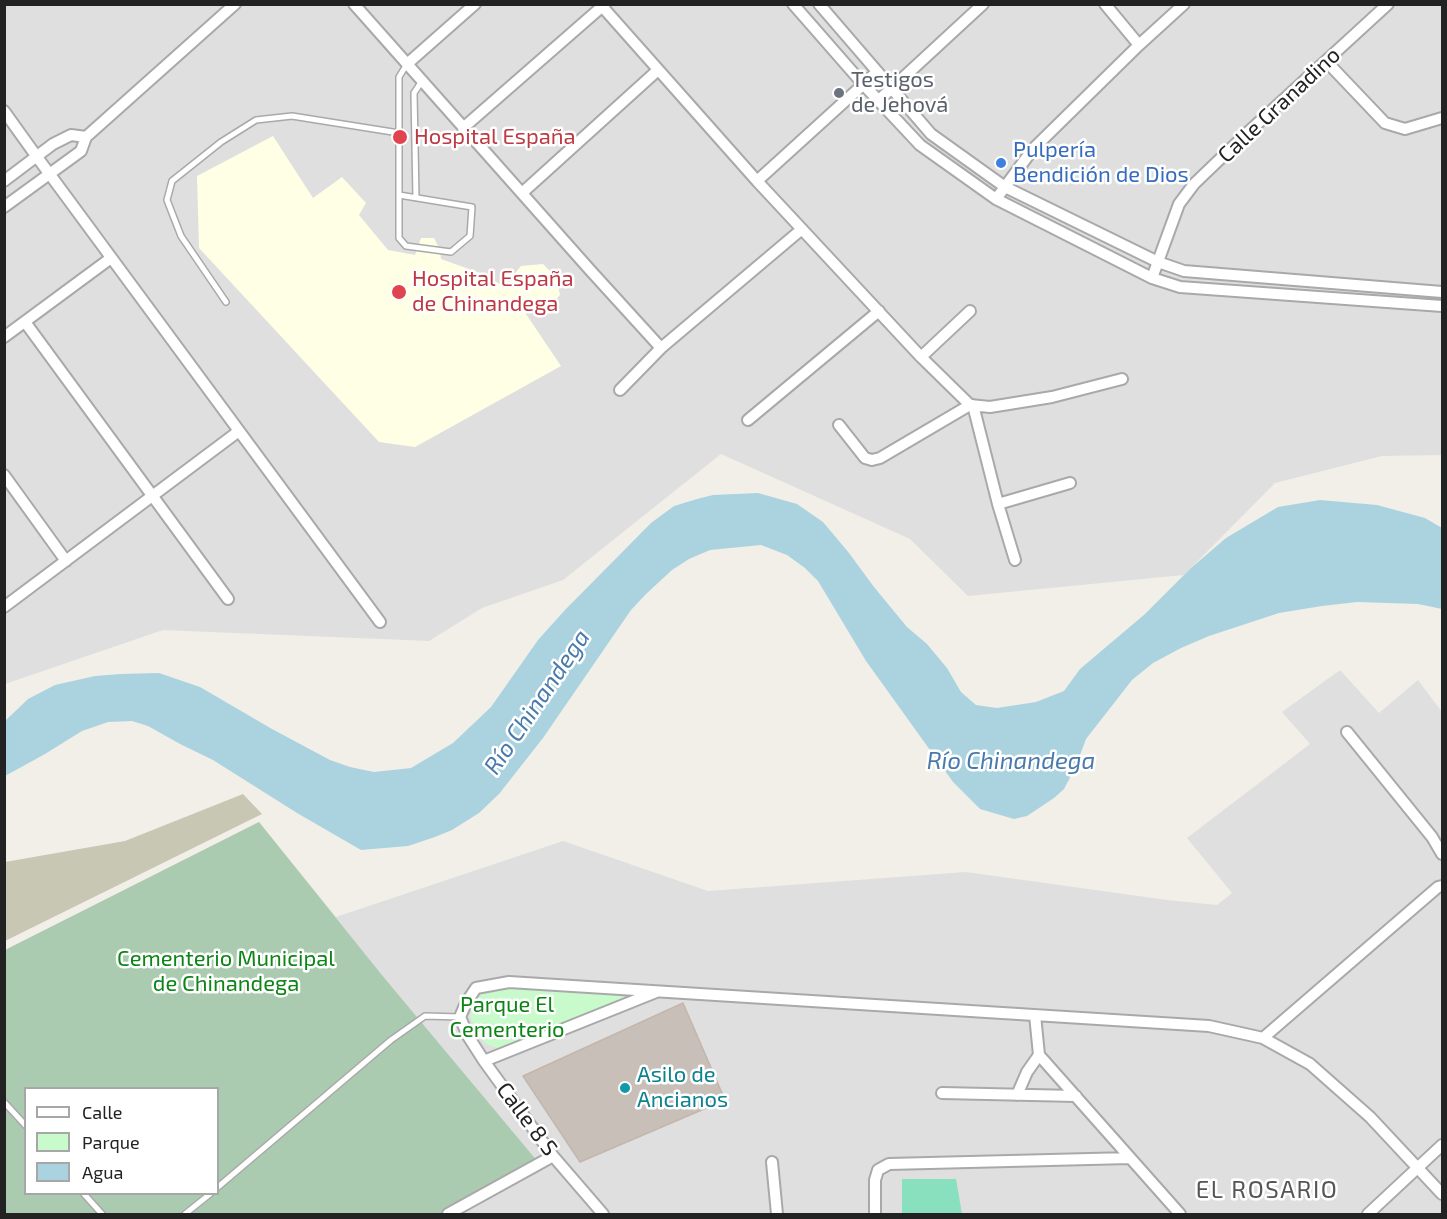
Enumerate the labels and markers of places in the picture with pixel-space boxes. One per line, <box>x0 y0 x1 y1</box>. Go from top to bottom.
place label: Testigos de Jehová <box>851 67 948 118</box>
marker: Testigos de Jehová <box>832 86 846 100</box>
place label: Hospital España <box>414 124 576 150</box>
marker: Hospital España <box>391 128 409 146</box>
place label: Pulpería Bendición de Dios <box>1013 137 1189 188</box>
marker: Pulpería Bendición de Dios <box>994 156 1008 170</box>
place label: Hospital España de Chinandega <box>412 266 574 318</box>
marker: Hospital España de Chinandega <box>390 283 408 301</box>
place label: Asilo de Ancianos <box>637 1062 728 1114</box>
marker: Asilo de Ancianos <box>618 1081 632 1095</box>

